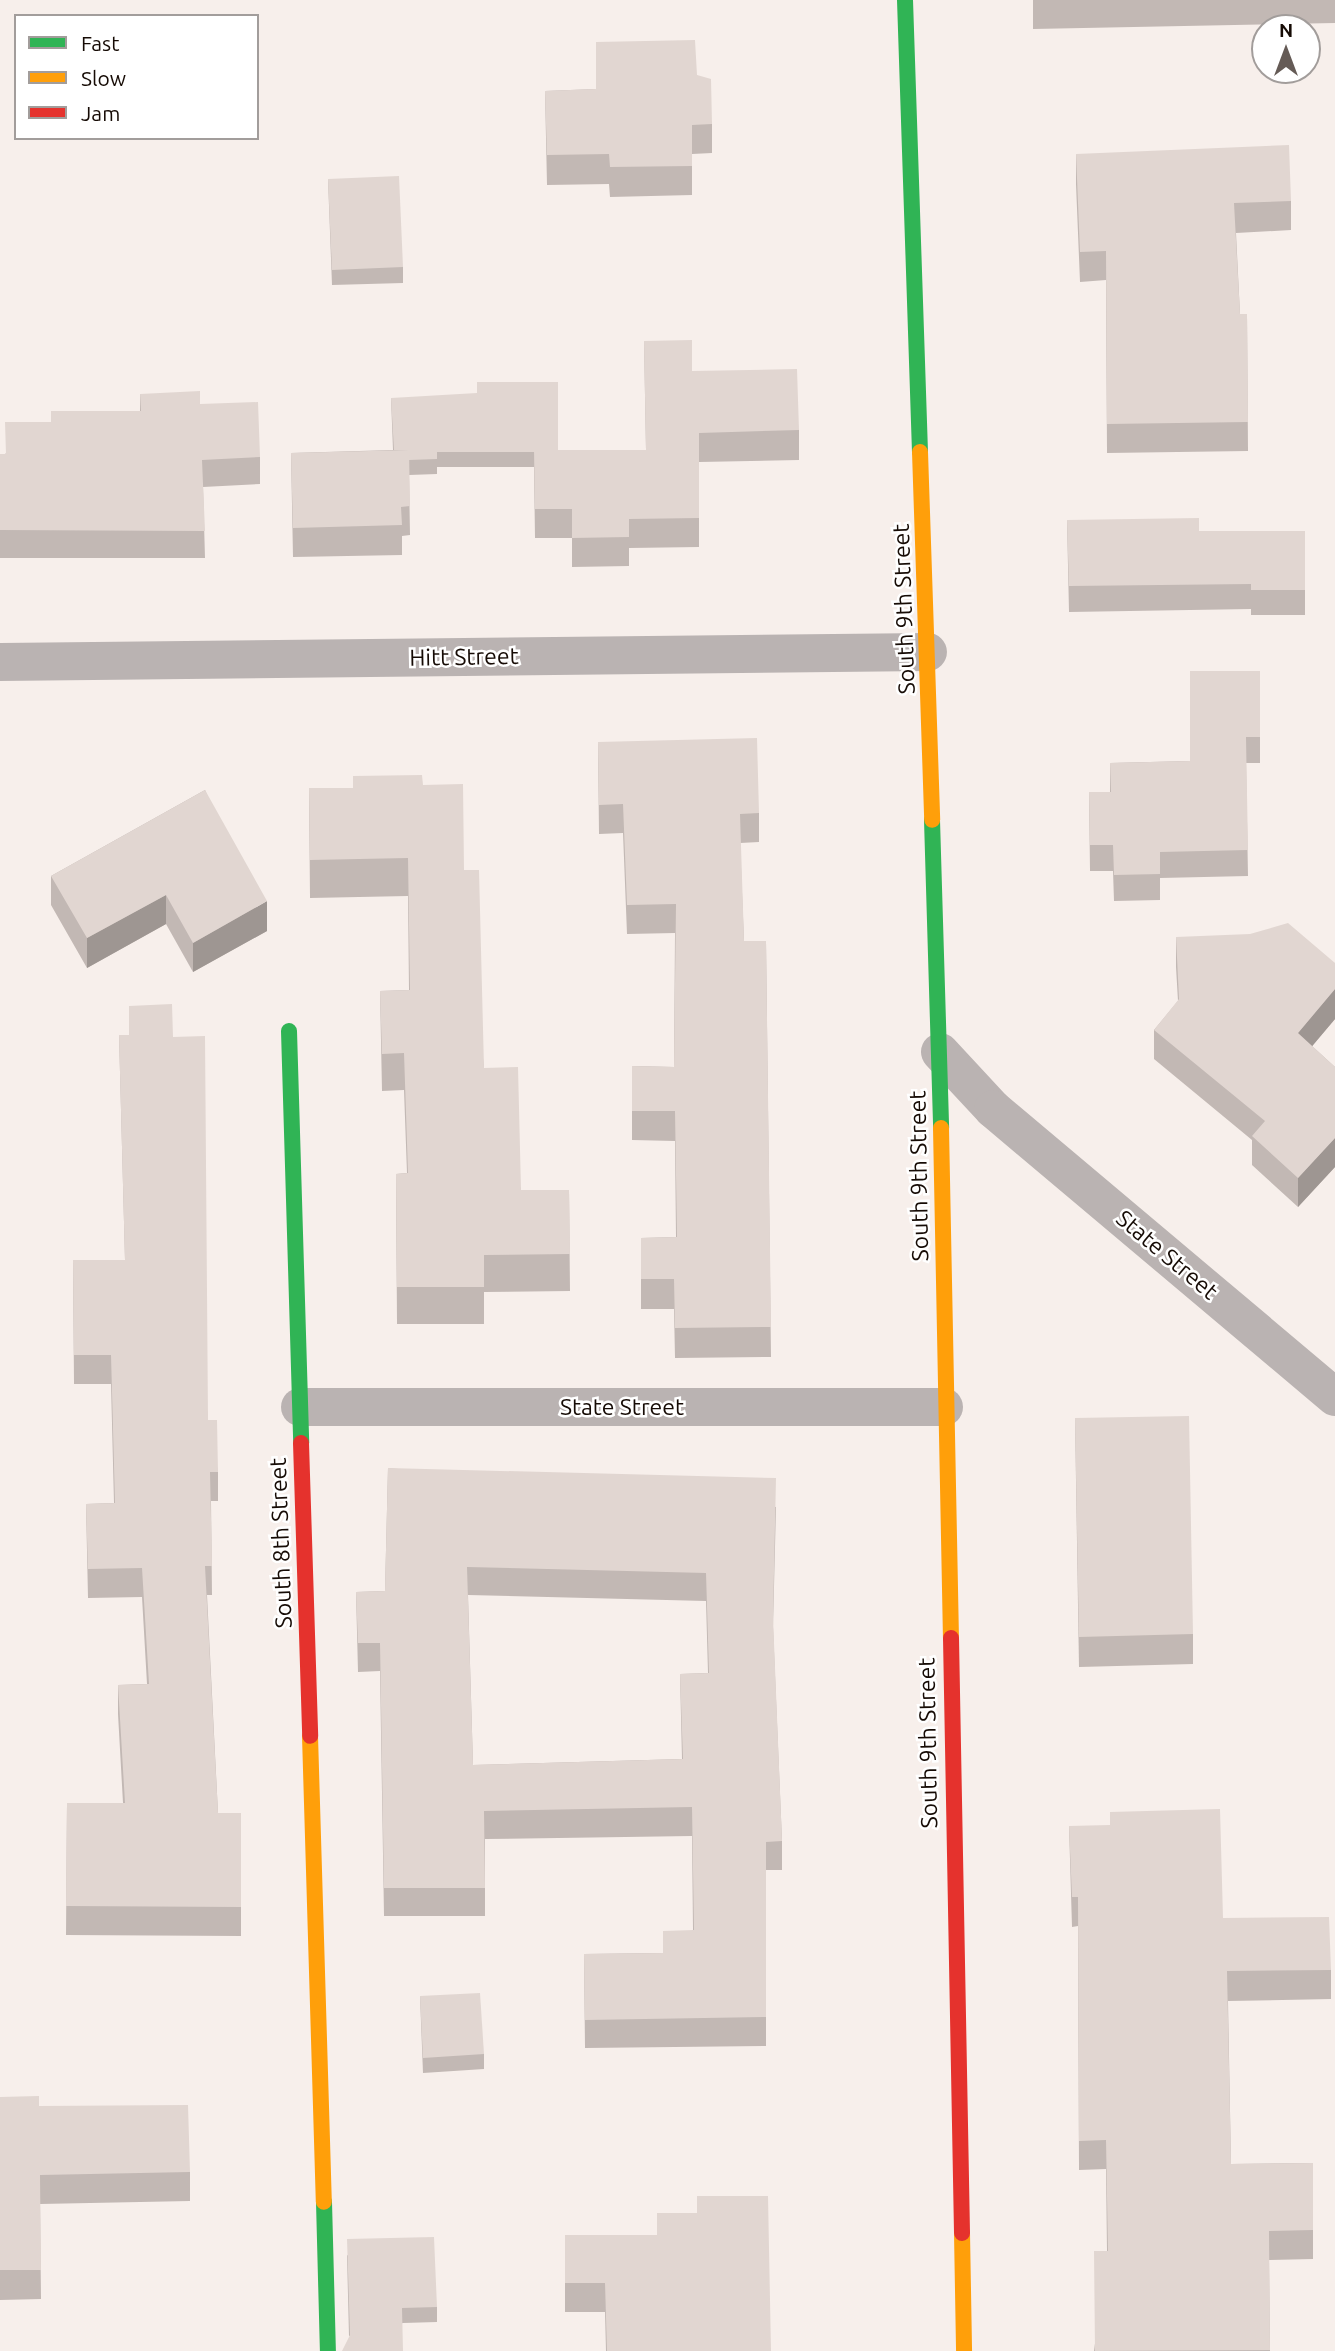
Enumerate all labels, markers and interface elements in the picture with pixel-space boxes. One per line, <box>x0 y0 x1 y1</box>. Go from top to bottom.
legend <box>14 14 259 140</box>
north arrow <box>1251 14 1321 84</box>
text: N <box>1279 19 1293 41</box>
text: Fast <box>81 31 119 55</box>
text: Slow <box>81 66 126 90</box>
text: Jam <box>81 101 120 125</box>
street label: South 9th Street <box>887 523 921 695</box>
street label: Hitt Street <box>409 642 519 672</box>
street label: South 9th Street <box>904 1090 934 1262</box>
street label: State Street <box>1111 1205 1223 1305</box>
street label: State Street <box>560 1393 684 1421</box>
street label: South 8th Street <box>264 1457 298 1629</box>
street label: South 9th Street <box>913 1657 943 1829</box>

